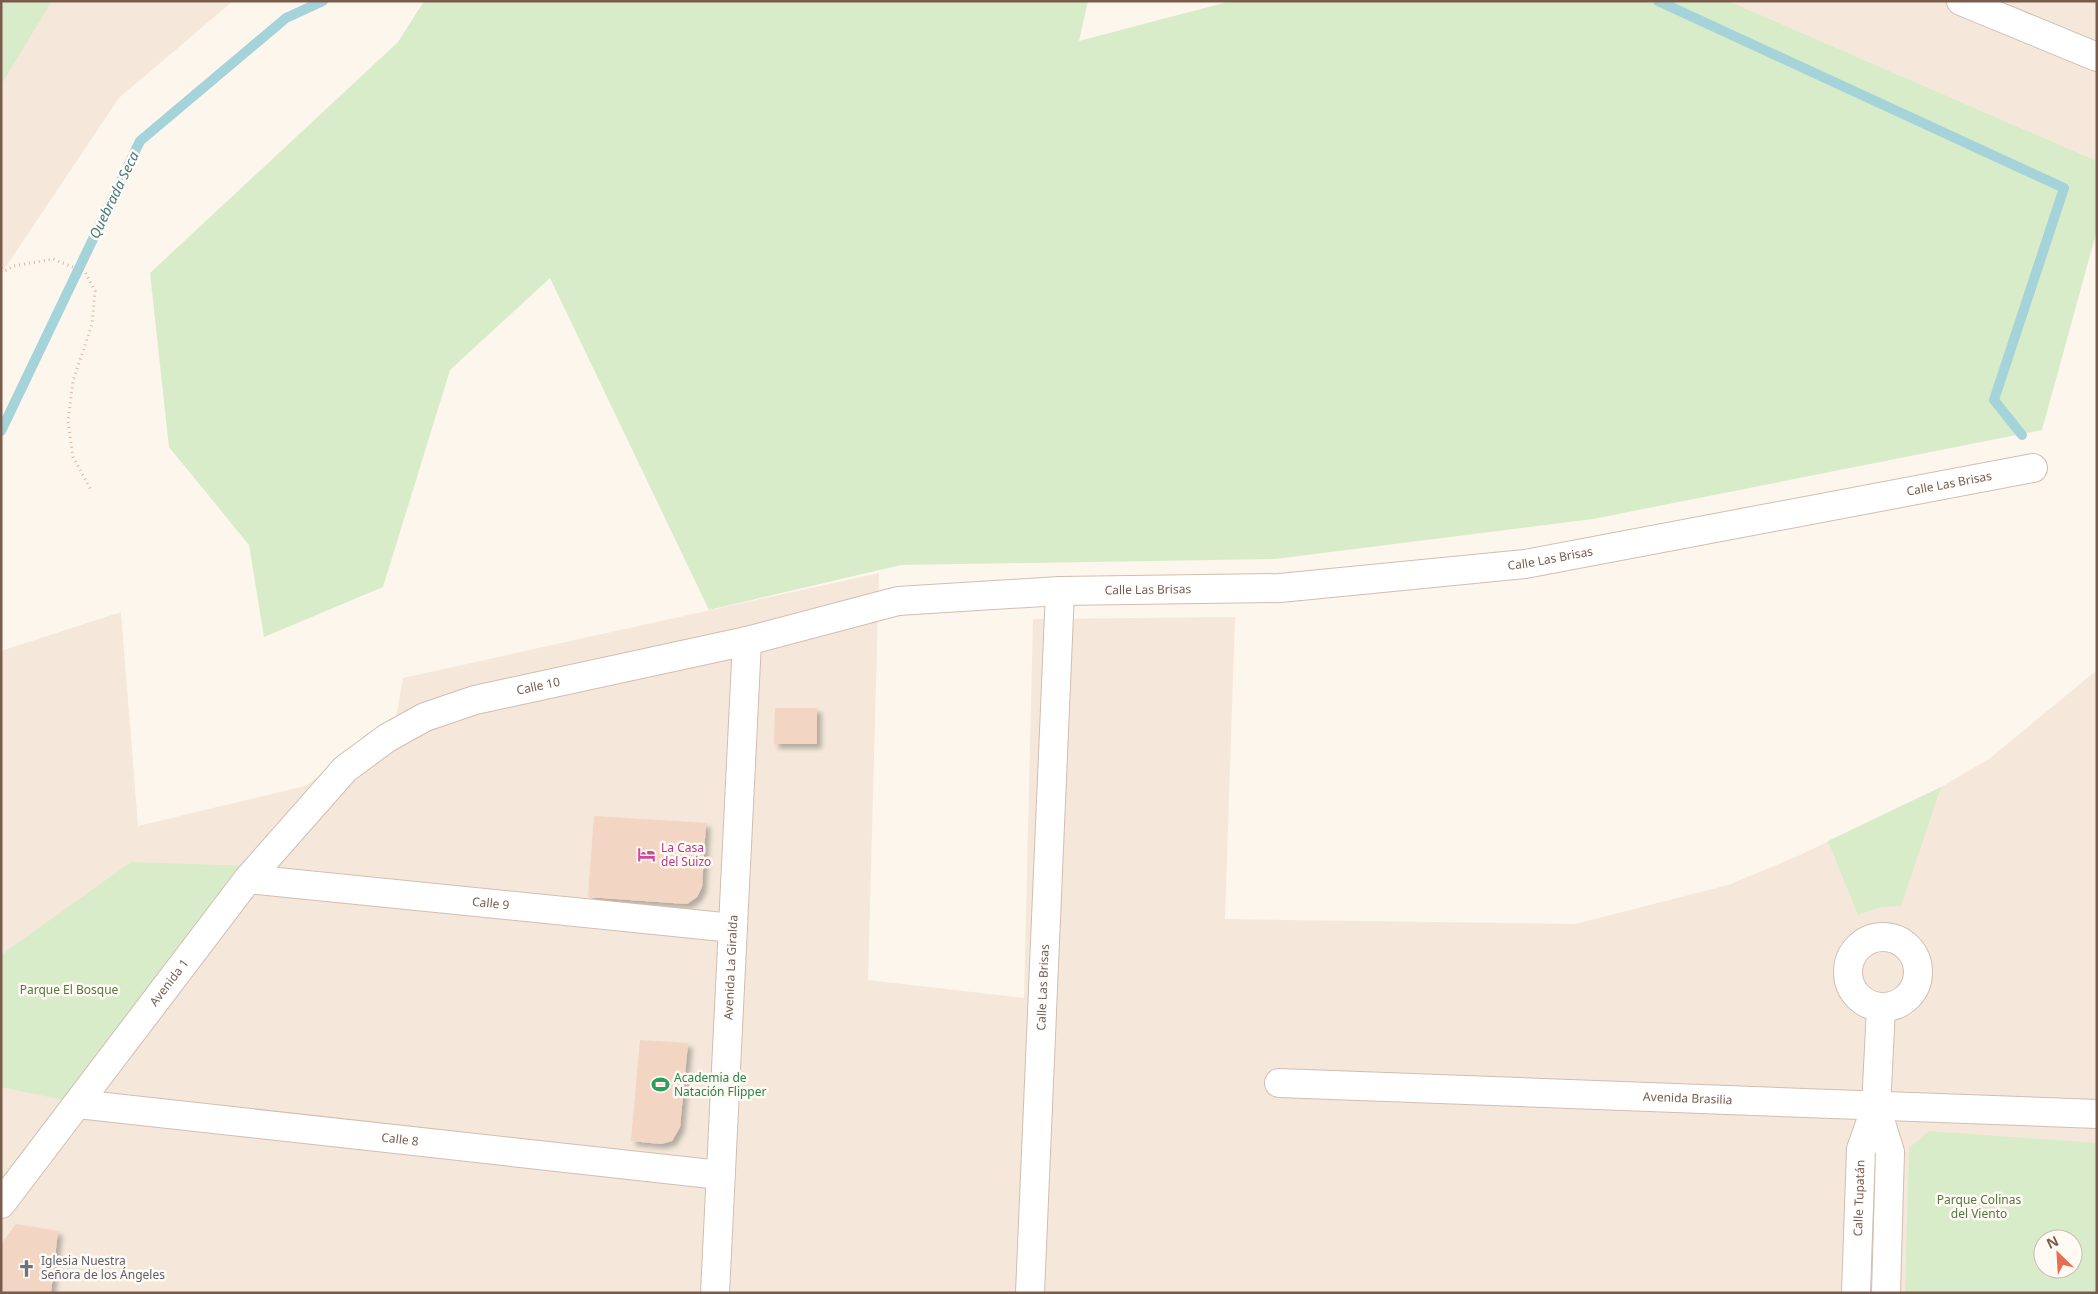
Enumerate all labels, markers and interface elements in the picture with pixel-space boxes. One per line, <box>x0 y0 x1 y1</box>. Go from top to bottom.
water label: Quebrada Seca <box>84 148 143 241</box>
street label: Calle Las Brisas <box>1905 467 1993 500</box>
street label: Calle Las Brisas <box>1507 542 1594 574</box>
street label: Calle Las Brisas <box>1104 580 1191 598</box>
street label: Calle 10 <box>515 673 562 699</box>
place label: La Casa del Suizo <box>661 839 711 870</box>
hotel icon: La Casa del Suizo <box>637 845 657 865</box>
street label: Calle 9 <box>471 893 510 913</box>
street label: Avenida La Giralda <box>719 914 742 1020</box>
street label: Calle Las Brisas <box>1032 943 1053 1031</box>
street label: Avenida 1 <box>145 955 192 1009</box>
park label: Parque El Bosque <box>20 981 119 998</box>
place label: Academia de Natación Flipper <box>674 1069 767 1100</box>
sports icon: Academia de Natación Flipper <box>650 1075 670 1095</box>
street label: Avenida Brasilia <box>1643 1088 1733 1108</box>
street label: Calle 8 <box>381 1129 420 1150</box>
street label: Calle Tupatán <box>1849 1159 1869 1237</box>
park label: Parque Colinas del Viento <box>1937 1191 2021 1222</box>
north arrow <box>2033 1229 2083 1279</box>
text: N <box>2043 1231 2061 1253</box>
place label: Iglesia Nuestra Señora de los Ángeles <box>41 1252 165 1283</box>
church icon: Iglesia Nuestra Señora de los Ángeles <box>17 1258 37 1278</box>

